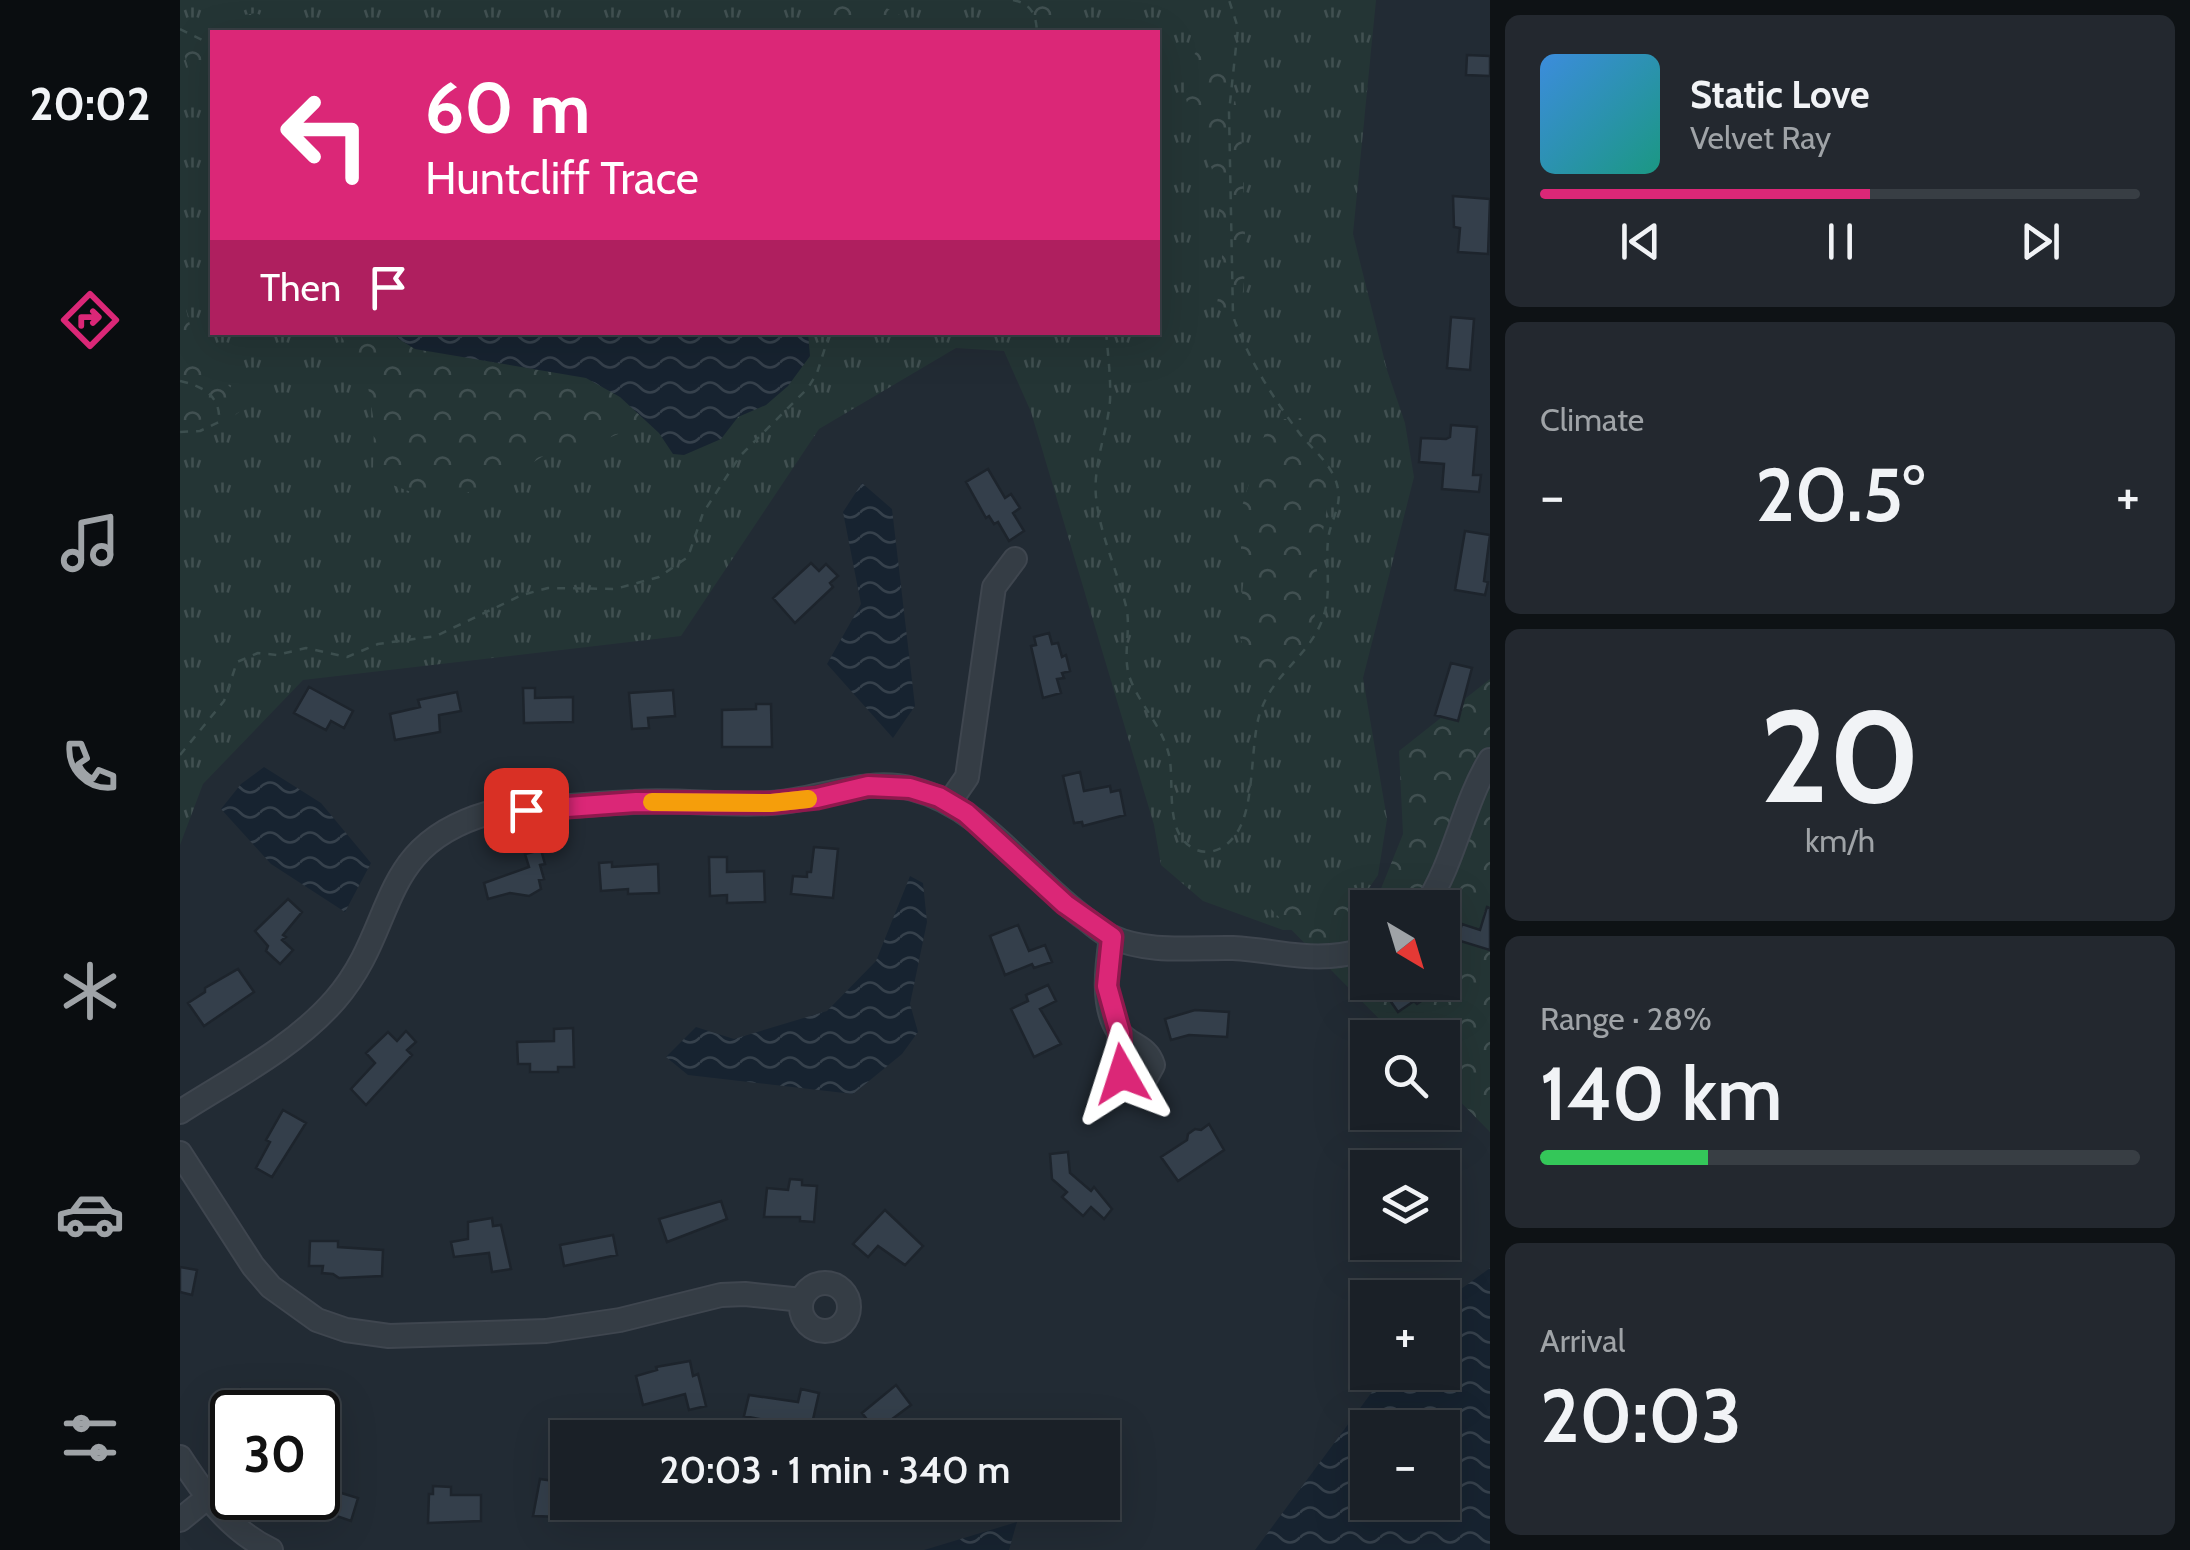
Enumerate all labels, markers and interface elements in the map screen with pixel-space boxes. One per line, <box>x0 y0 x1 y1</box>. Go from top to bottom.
text: 60 m <box>425 65 590 151</box>
icon: left <box>260 70 390 200</box>
text: Static Love <box>1690 71 1869 118</box>
text: 20:02 <box>29 77 151 131</box>
text: Velvet Ray <box>1690 118 1831 157</box>
text: Huntcliff Trace <box>425 151 699 205</box>
icon: previous <box>1613 214 1668 269</box>
icon: pause <box>1813 214 1868 269</box>
icon: next <box>2013 214 2068 269</box>
icon: arrive <box>361 260 416 315</box>
text: Then <box>260 264 341 311</box>
icon: directions <box>55 285 125 355</box>
text: Climate <box>1540 400 1644 439</box>
text: 20.5° <box>1755 449 1925 540</box>
text: − <box>1540 462 1564 529</box>
text: + <box>2116 462 2140 529</box>
icon: music <box>55 508 125 578</box>
text: 20 <box>1760 677 1920 835</box>
icon: phone <box>55 732 125 802</box>
pin <box>484 768 569 853</box>
icon: arrive <box>499 783 554 838</box>
text: km/h <box>1805 821 1875 860</box>
north arrow <box>1350 890 1460 1000</box>
map controls <box>1350 890 1460 1520</box>
icon: climate <box>55 956 125 1026</box>
text: Range · 28% <box>1540 999 1712 1038</box>
button: search <box>1350 1020 1460 1130</box>
position arrow <box>1070 1022 1174 1126</box>
text: 140 km <box>1540 1048 1782 1139</box>
button: layers <box>1350 1150 1460 1260</box>
icon: car <box>55 1179 125 1249</box>
button: + <box>1350 1280 1460 1390</box>
text: Arrival <box>1540 1321 1625 1360</box>
text: 20:03 <box>1540 1370 1742 1461</box>
speed limit sign: 30 <box>210 1390 340 1520</box>
icon: filters <box>55 1403 125 1473</box>
button: − <box>1350 1410 1460 1520</box>
text: 20:03 · 1 min · 340 m <box>659 1446 1011 1493</box>

